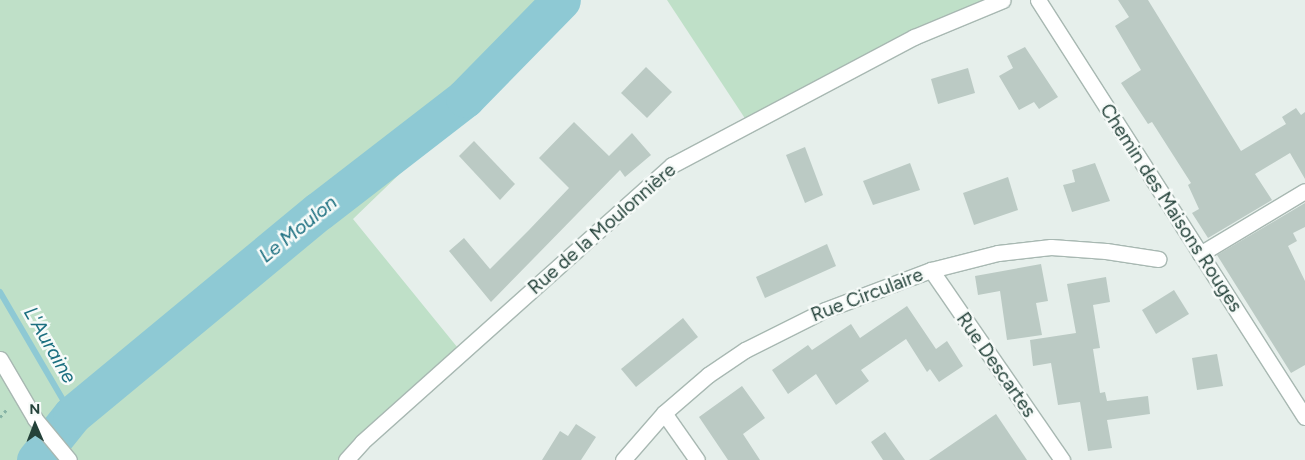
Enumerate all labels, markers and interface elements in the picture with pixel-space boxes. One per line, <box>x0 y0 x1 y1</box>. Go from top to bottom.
street label: Chemin des Maisons Rouges <box>1095 100 1247 316</box>
street label: Rue de la Moulonnière <box>524 159 680 299</box>
water label: Le Moulon <box>254 190 342 268</box>
street label: Rue Circulaire <box>808 263 926 327</box>
water label: L'Auraine <box>18 302 82 388</box>
street label: Rue Descartes <box>951 308 1041 422</box>
north arrow <box>10 400 60 450</box>
text: N <box>29 401 40 418</box>

